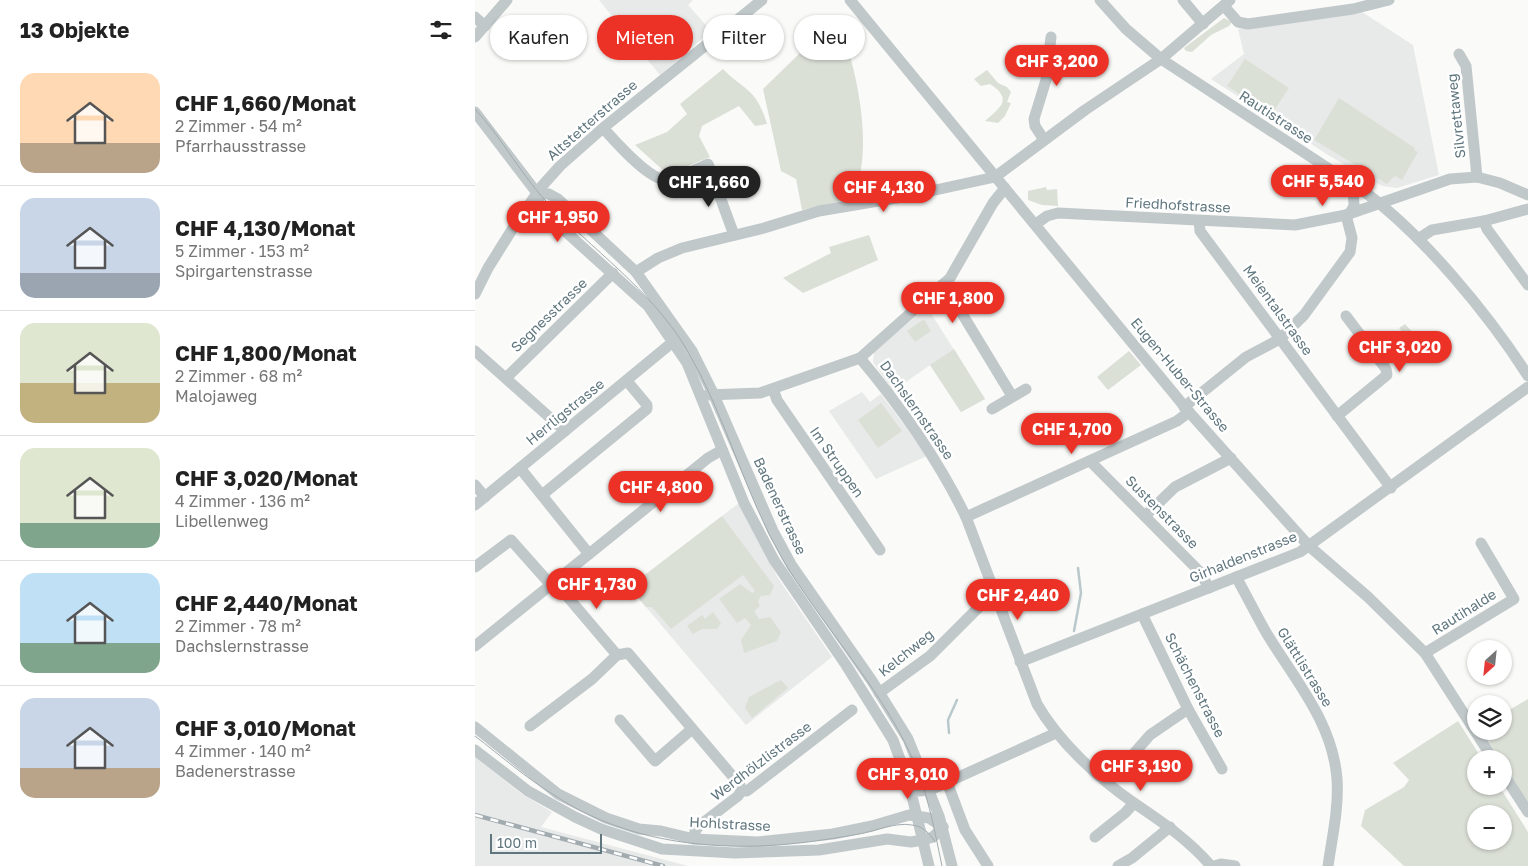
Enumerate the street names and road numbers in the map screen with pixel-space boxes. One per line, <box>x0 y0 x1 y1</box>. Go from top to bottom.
street label: Silvrettaweg <box>1443 73 1468 159</box>
street label: Altstetterstrasse <box>543 76 640 163</box>
street label: Rautistrasse <box>1236 86 1316 147</box>
street label: Friedhofstrasse <box>1125 193 1231 216</box>
street label: Meientalstrasse <box>1240 261 1317 358</box>
street label: Segnesstrasse <box>507 274 590 355</box>
street label: Eugen-Huber-Strasse <box>1128 314 1233 435</box>
street label: Dachslernstrasse <box>877 357 958 463</box>
street label: Herrligstrasse <box>522 375 607 448</box>
street label: Im Struppen <box>807 423 868 500</box>
street label: Badenerstrasse <box>750 454 810 557</box>
street label: Sustenstrasse <box>1122 472 1202 552</box>
street label: Girhaldenstrasse <box>1187 527 1299 586</box>
street label: Rautihalde <box>1428 585 1499 638</box>
street label: Glättlistrasse <box>1274 624 1337 710</box>
street label: Kelchweg <box>875 625 937 680</box>
street label: Schächenstrasse <box>1162 630 1229 740</box>
street label: Werdhölzlistrasse <box>707 717 814 804</box>
street label: Hohlstrasse <box>689 813 771 834</box>

